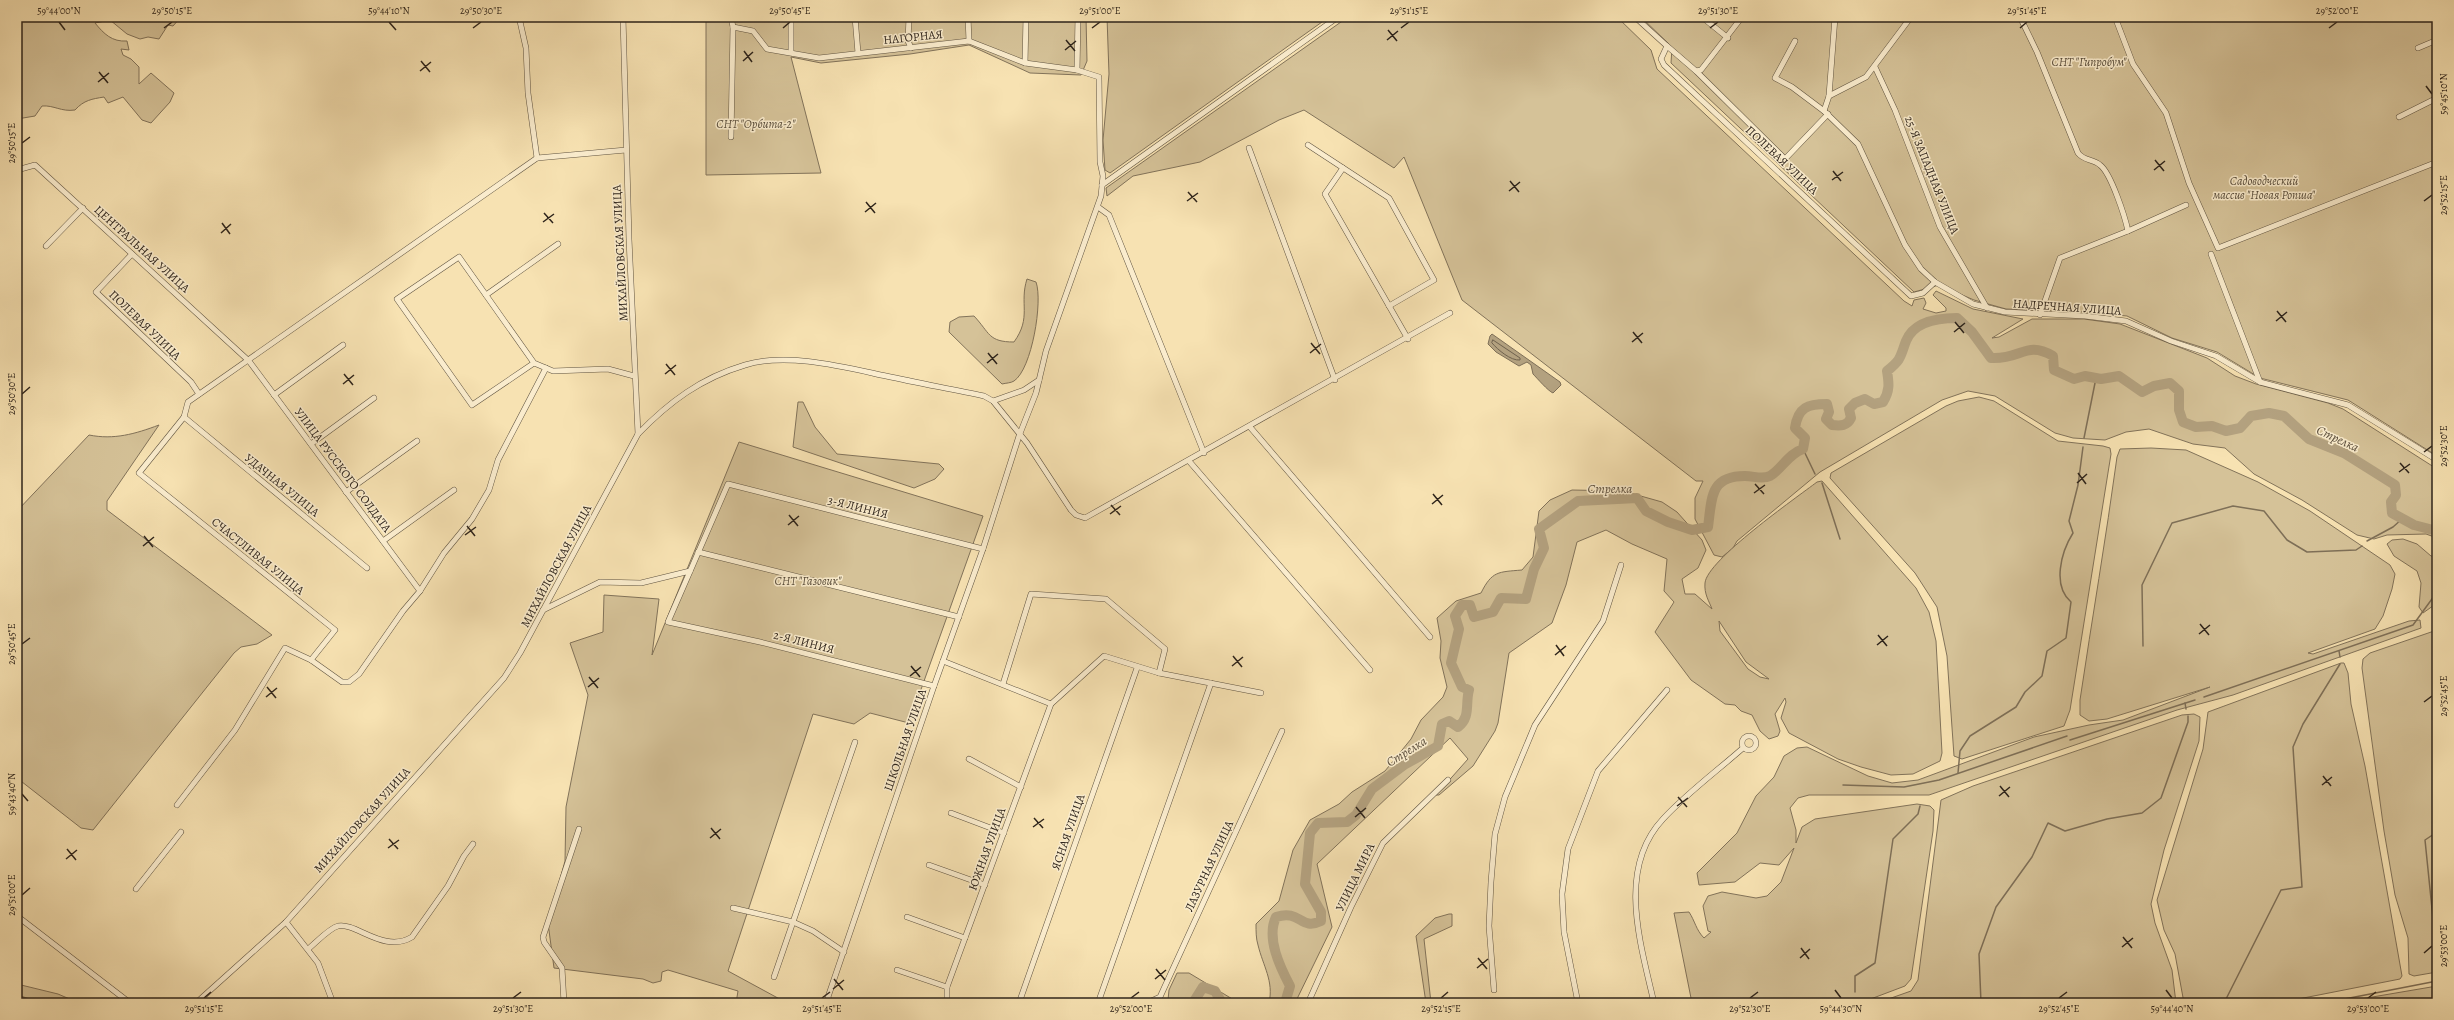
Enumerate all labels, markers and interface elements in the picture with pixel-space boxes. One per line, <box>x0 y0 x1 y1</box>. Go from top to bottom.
text: 59°44'00"N <box>37 4 81 17</box>
text: 29°50'15"E <box>152 4 192 17</box>
text: 59°44'10"N <box>368 4 410 17</box>
text: 29°50'30"E <box>460 4 502 17</box>
text: 29°50'45"E <box>769 4 811 17</box>
text: 29°51'00"E <box>1079 4 1121 17</box>
text: 29°51'15"E <box>1390 4 1428 17</box>
text: 29°51'30"E <box>1698 4 1738 17</box>
text: 29°51'45"E <box>2007 4 2047 17</box>
text: 29°52'00"E <box>2316 4 2358 17</box>
street label: НАГОРНАЯ <box>882 26 944 48</box>
park label: СНТ "Гипробум" <box>2051 54 2127 70</box>
text: 59°45'10"N <box>2437 73 2450 115</box>
street label: 25-Я ЗАПАДНАЯ УЛИЦА <box>1901 113 1963 237</box>
park label: СНТ "Орбита-2" <box>716 116 796 132</box>
street label: ПОЛЕВАЯ УЛИЦА <box>1742 122 1823 199</box>
text: 29°50'15"E <box>5 123 18 163</box>
park label: Садоводческий массив "Новая Ропша" <box>2212 173 2316 203</box>
text: 29°52'15"E <box>2437 175 2450 215</box>
street label: МИХАЙЛОВСКАЯ УЛИЦА <box>608 183 632 322</box>
street label: ЦЕНТРАЛЬНАЯ УЛИЦА <box>91 202 194 297</box>
street label: ПОЛЕВАЯ УЛИЦА <box>106 287 185 364</box>
street label: НАДРЕЧНАЯ УЛИЦА <box>2012 295 2123 319</box>
text: 29°50'30"E <box>5 373 18 415</box>
street label: УЛИЦА РУССКОГО СОЛДАТА <box>291 404 396 536</box>
water label: Стрелка <box>2314 421 2362 456</box>
text: 29°52'30"E <box>2437 425 2450 467</box>
street label: УДАЧНАЯ УЛИЦА <box>241 450 324 521</box>
water label: Стрелка <box>1588 480 1632 497</box>
street label: 3-Я ЛИНИЯ <box>826 492 890 522</box>
street label: МИХАЙЛОВСКАЯ УЛИЦА <box>517 501 596 630</box>
street label: СЧАСТЛИВАЯ УЛИЦА <box>208 514 308 599</box>
park label: СНТ "Газовик" <box>775 573 842 589</box>
text: 29°50'45"E <box>5 623 18 665</box>
street label: 2-Я ЛИНИЯ <box>772 627 836 657</box>
text: 29°52'45"E <box>2437 675 2450 716</box>
street label: ШКОЛЬНАЯ УЛИЦА <box>880 686 930 793</box>
water label: Стрелка <box>1383 732 1430 771</box>
street label: МИХАЙЛОВСКАЯ УЛИЦА <box>310 763 414 876</box>
text: 59°43'40"N <box>5 773 18 815</box>
street label: ЯСНАЯ УЛИЦА <box>1048 791 1089 872</box>
street label: ЮЖНАЯ УЛИЦА <box>965 804 1010 893</box>
street label: ЛАЗУРНАЯ УЛИЦА <box>1181 817 1238 914</box>
street label: УЛИЦА МИРА <box>1332 839 1379 914</box>
text: 29°51'00"E <box>5 874 18 916</box>
text: 29°53'00"E <box>2437 925 2450 967</box>
text: 29°51'15"E <box>185 1002 223 1015</box>
text: 29°51'30"E <box>493 1002 533 1015</box>
text: 29°51'45"E <box>802 1002 842 1015</box>
text: 29°52'00"E <box>1110 1002 1152 1015</box>
text: 29°52'15"E <box>1421 1002 1461 1015</box>
text: 29°52'30"E <box>1729 1002 1771 1015</box>
text: 59°44'30"N <box>1820 1002 1862 1015</box>
text: 29°52'45"E <box>2039 1002 2080 1015</box>
text: 59°44'40"N <box>2151 1002 2193 1015</box>
text: 29°53'00"E <box>2347 1002 2389 1015</box>

